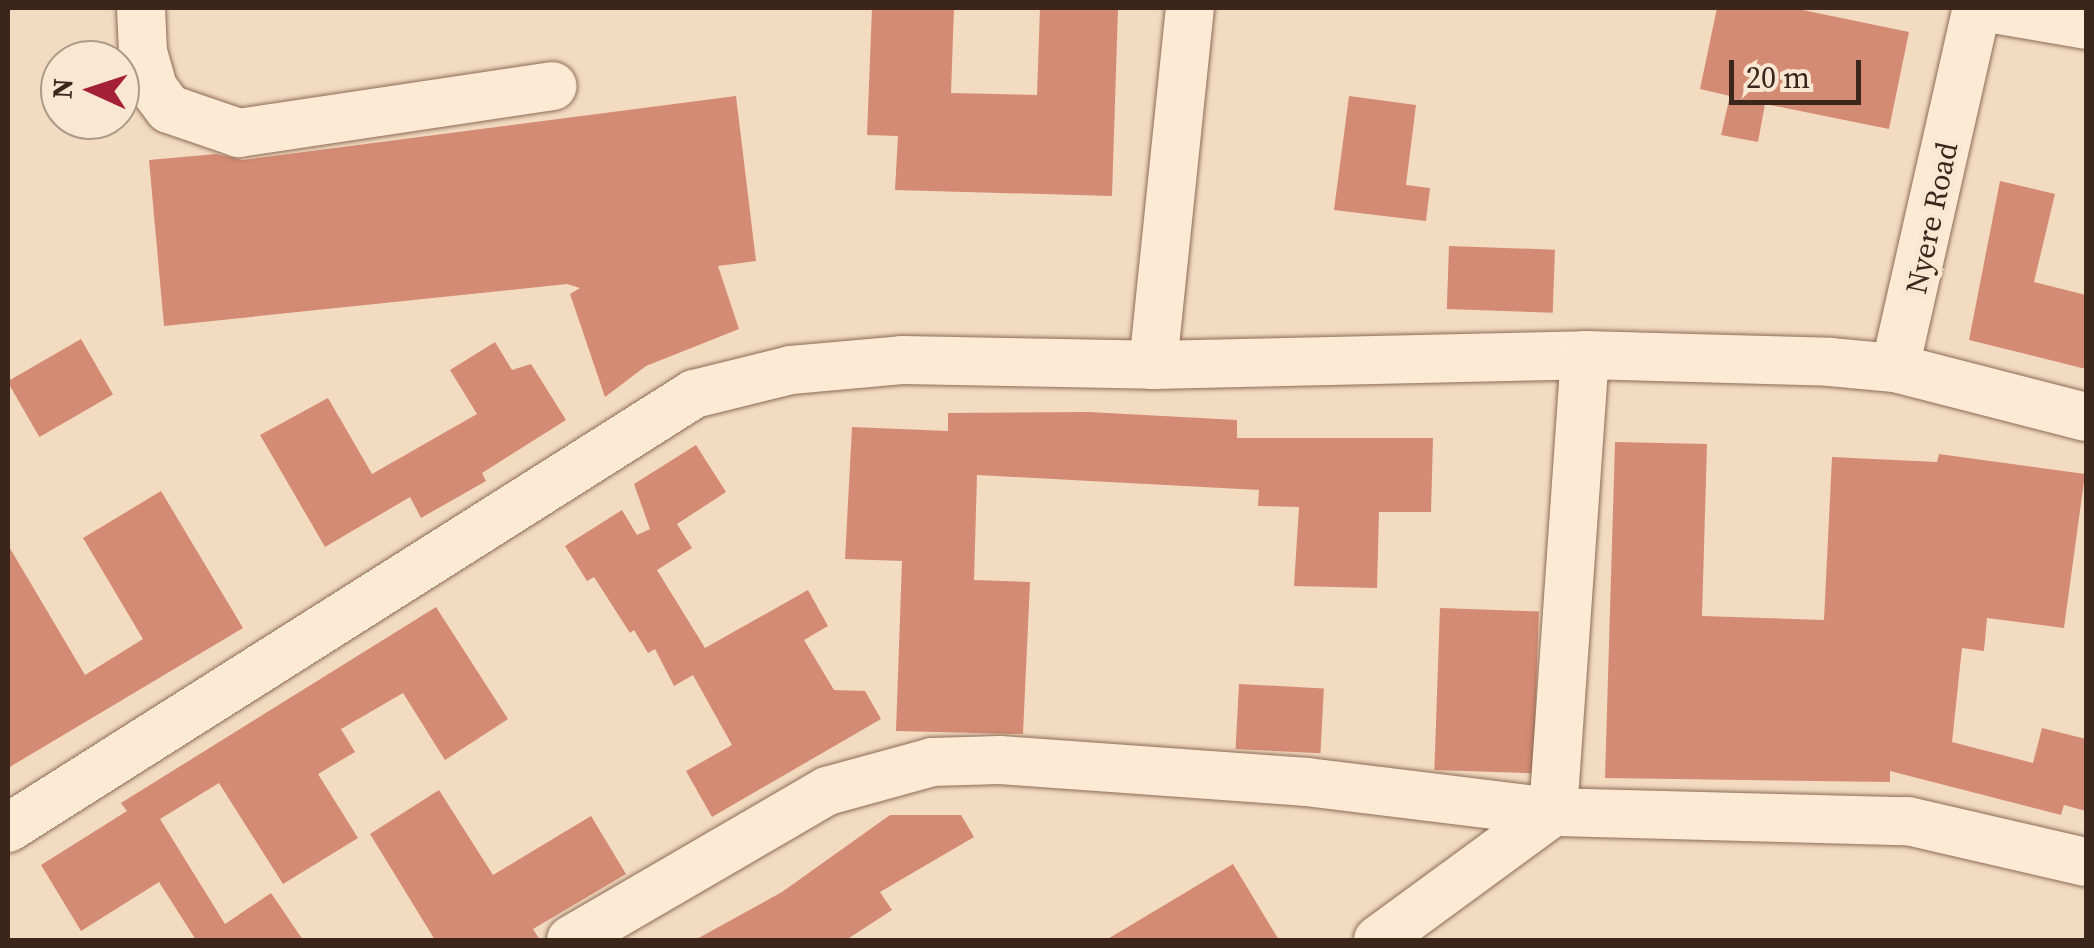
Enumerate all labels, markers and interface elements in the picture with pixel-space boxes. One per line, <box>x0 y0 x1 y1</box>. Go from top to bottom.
north arrow <box>40 40 140 140</box>
scale bar <box>1734 40 1866 102</box>
text: 20 m <box>1746 57 1810 98</box>
text: N <box>43 77 82 100</box>
street label: Nyere Road <box>1898 139 1966 297</box>

